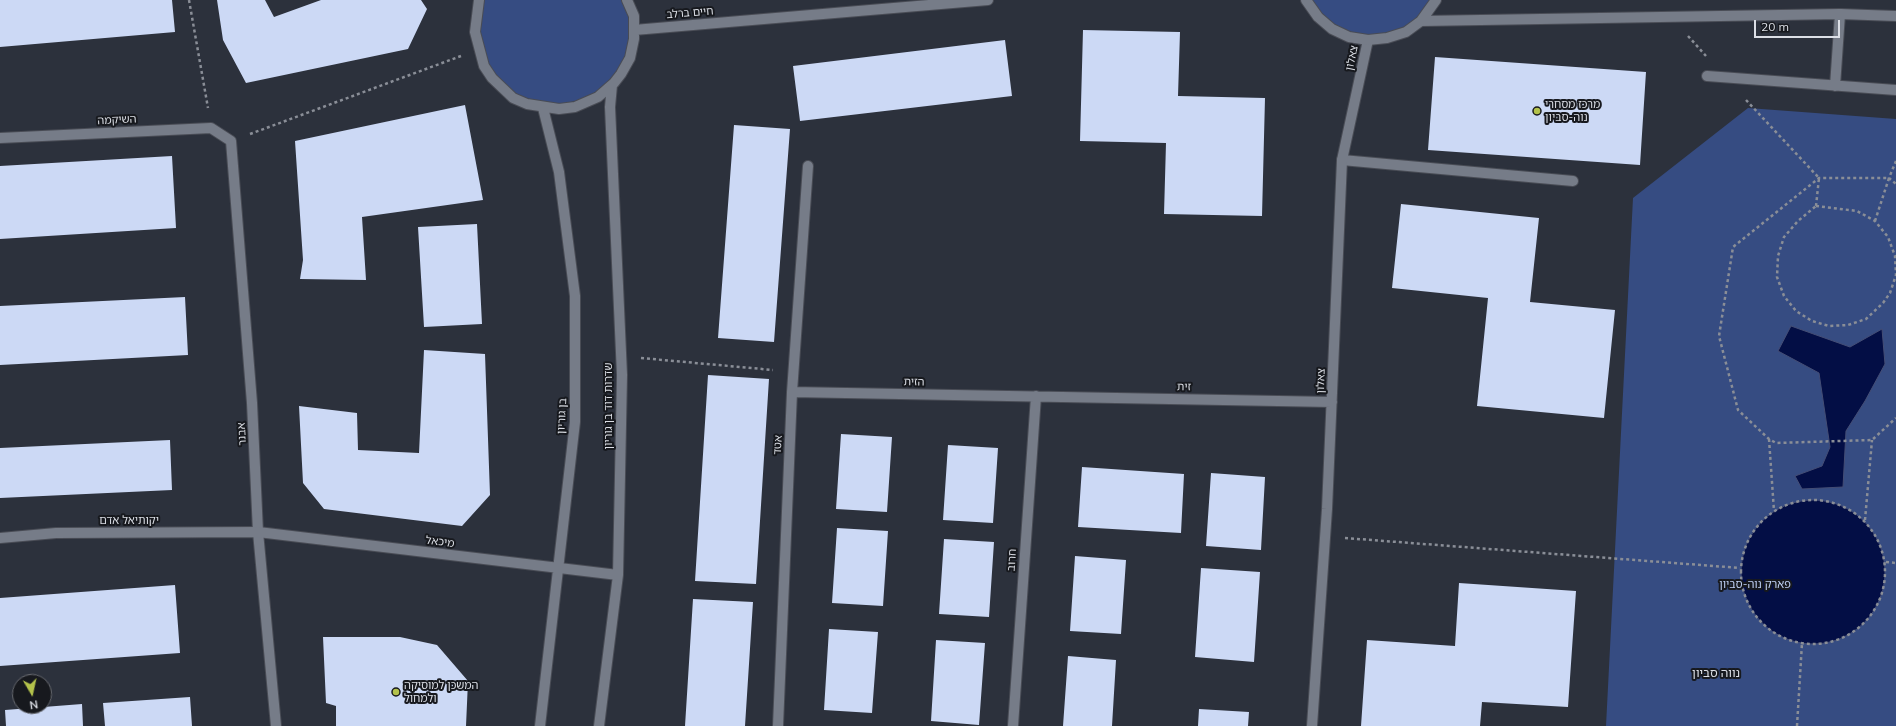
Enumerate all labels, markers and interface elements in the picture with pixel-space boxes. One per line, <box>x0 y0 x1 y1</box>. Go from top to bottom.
street label: חיים ברלב <box>666 4 714 22</box>
scale bar <box>1756 12 1842 38</box>
text: 20 m <box>1761 19 1789 34</box>
street label: צאלון <box>1343 44 1361 72</box>
place label: מרכז מסחרי נוה-סביון <box>1545 98 1600 124</box>
marker: מרכז מסחרי נוה-סביון <box>1532 106 1542 116</box>
street label: השיקמה <box>97 112 137 128</box>
street label: שדרות דוד בן גוריון <box>602 362 616 450</box>
street label: צאלון <box>1314 368 1328 394</box>
street label: הזית <box>903 375 925 389</box>
street label: זית <box>1177 380 1191 394</box>
street label: בן גוריון <box>554 398 570 434</box>
street label: אבנר <box>235 422 249 446</box>
street label: אטד <box>771 435 785 455</box>
street label: יקותיאל אדם <box>99 514 159 528</box>
street label: מיכאל <box>425 534 455 550</box>
street label: חרוב <box>1005 548 1019 572</box>
park label: פארק נוה-סביון <box>1719 578 1791 592</box>
district label: נווה סביון <box>1692 666 1740 680</box>
north arrow <box>12 674 52 714</box>
place label: המשכן למוסיקה ולמחול <box>404 679 478 705</box>
marker: המשכן למוסיקה ולמחול <box>391 687 401 697</box>
text: N <box>29 697 39 712</box>

